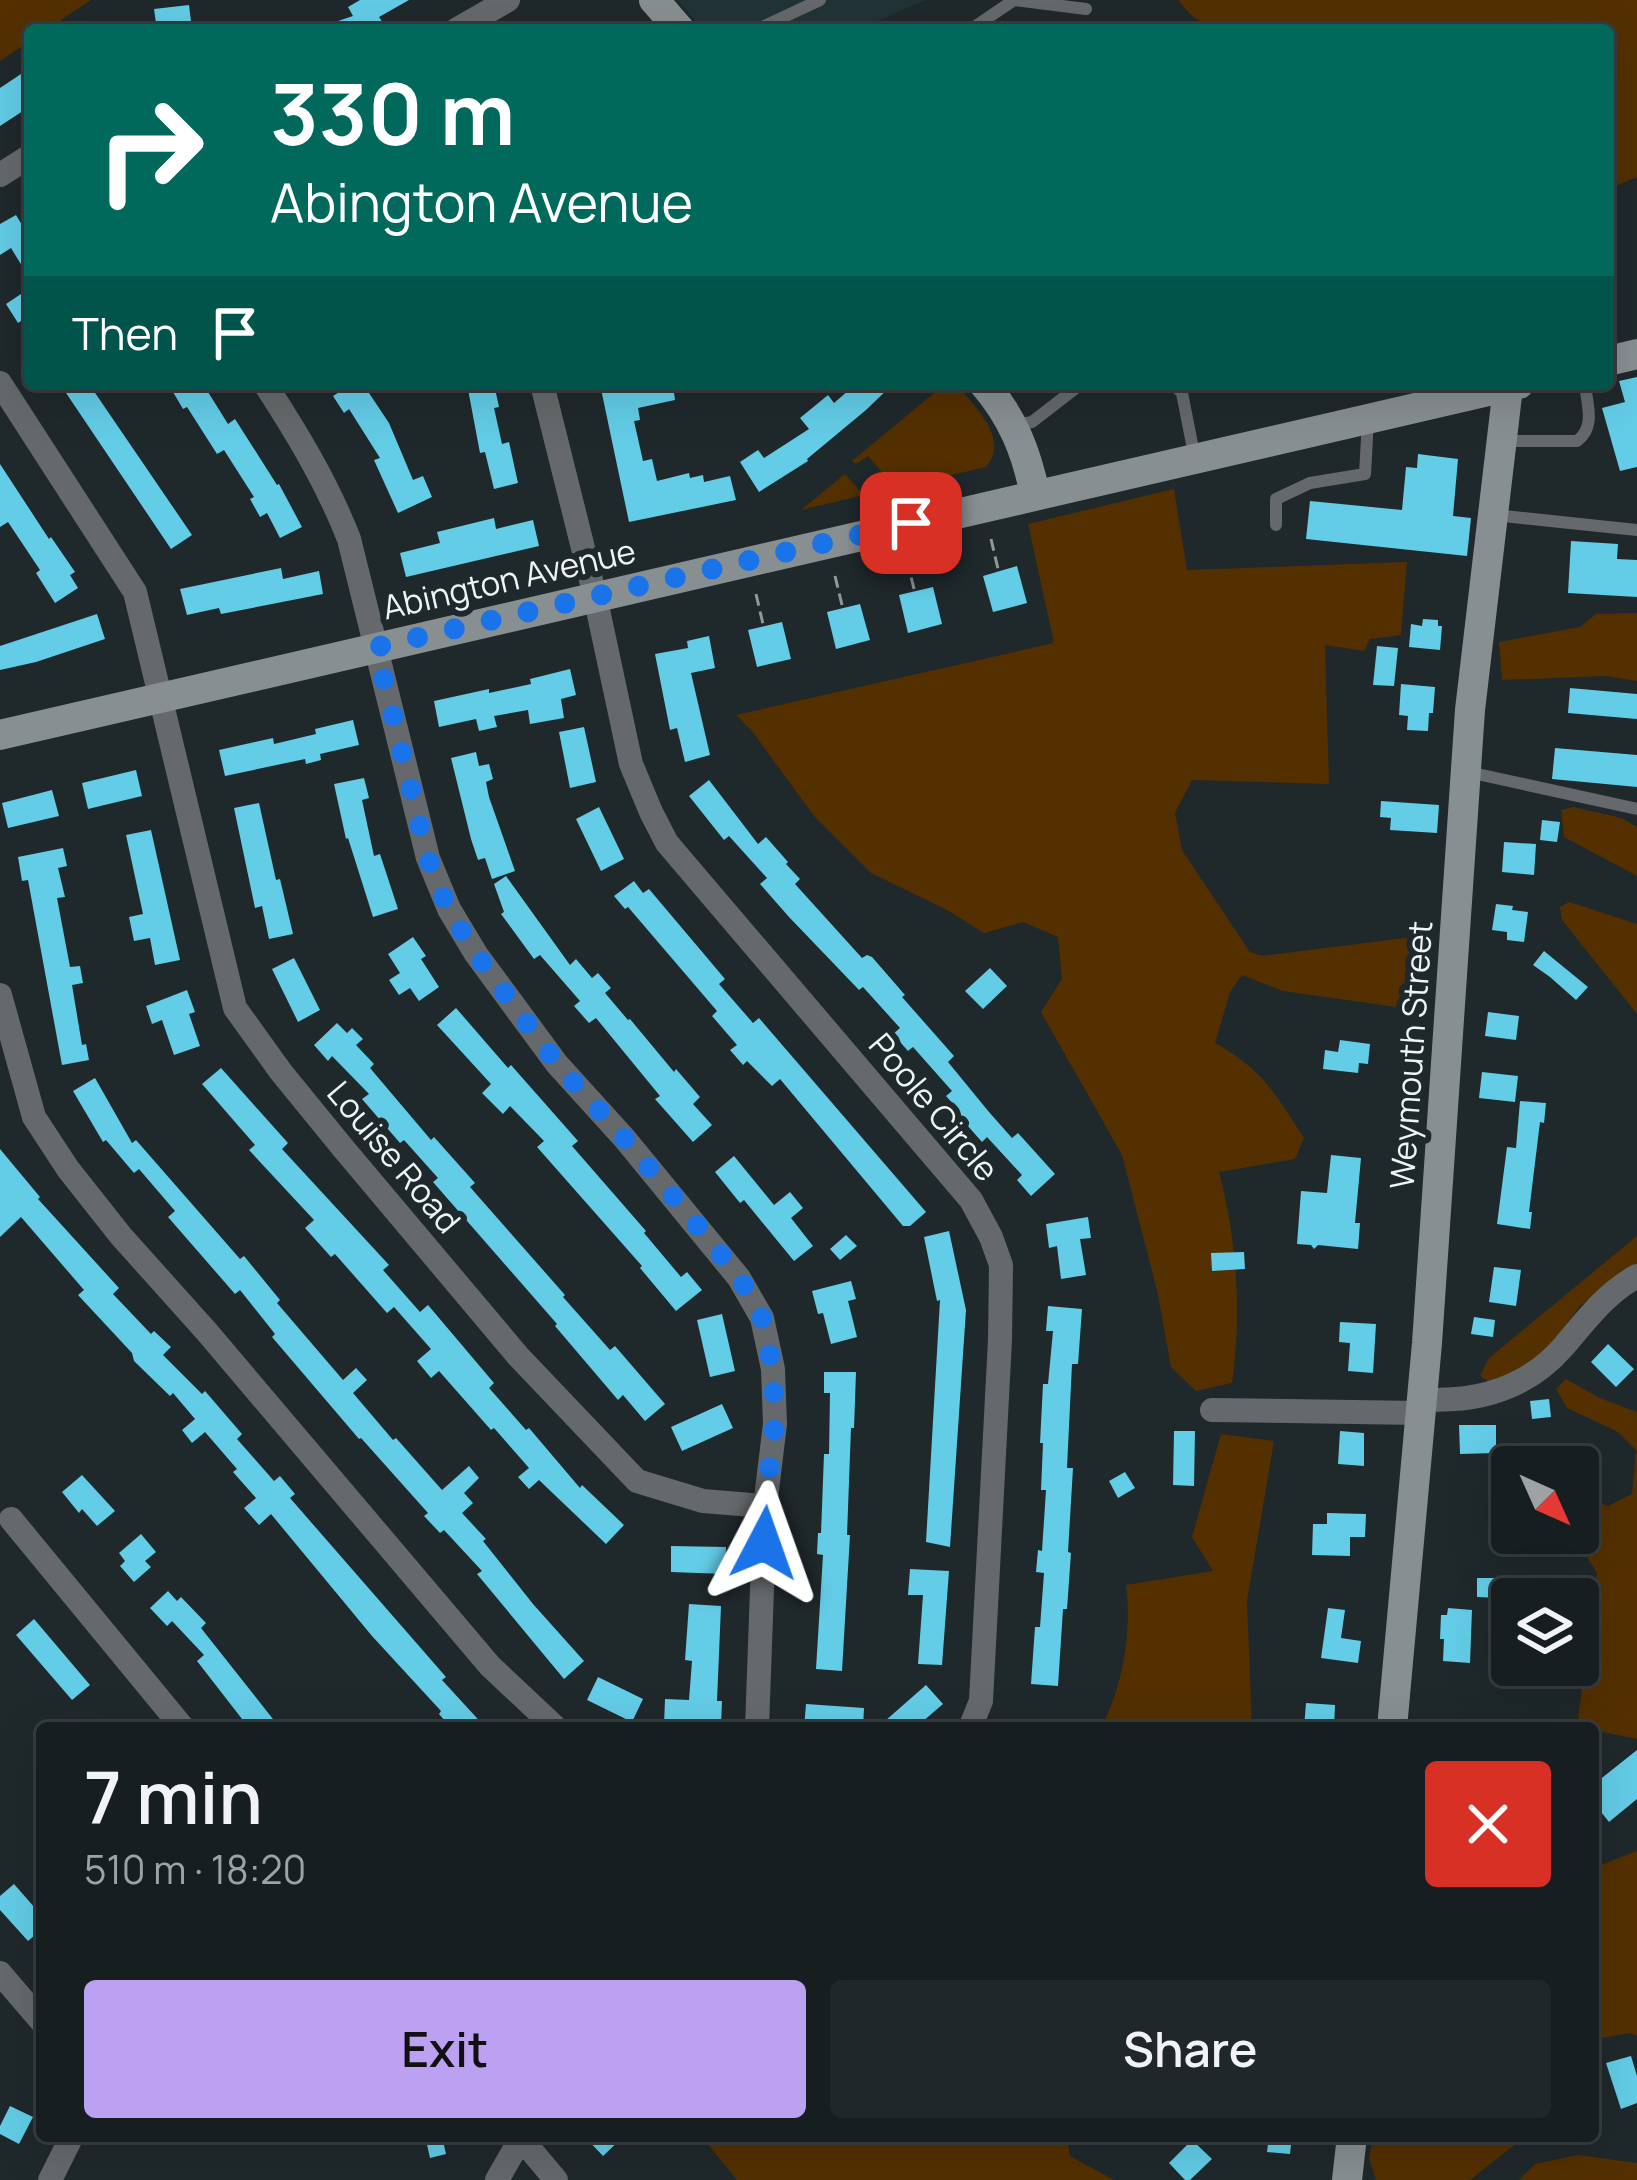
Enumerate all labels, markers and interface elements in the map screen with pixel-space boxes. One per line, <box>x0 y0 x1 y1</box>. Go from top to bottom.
text: 330 m <box>270 55 515 170</box>
icon: right <box>72 72 228 228</box>
text: Abington Avenue <box>270 164 693 238</box>
icon: arrive <box>202 300 268 366</box>
text: Then <box>72 302 178 364</box>
pin <box>860 472 962 574</box>
icon: arrive <box>878 490 944 556</box>
street label: Abington Avenue <box>378 528 640 630</box>
street label: Weymouth Street <box>1379 919 1442 1191</box>
street label: Poole Circle <box>859 1023 1010 1190</box>
street label: Louise Road <box>318 1071 471 1242</box>
north arrow <box>1491 1446 1599 1554</box>
map controls <box>1491 1446 1599 1686</box>
position arrow <box>701 1480 827 1606</box>
button: layers <box>1491 1578 1599 1686</box>
text: 7 min <box>84 1747 263 1846</box>
button: close <box>1425 1761 1551 1887</box>
text: 510 m · 18:20 <box>84 1842 306 1896</box>
button: Exit <box>84 1980 806 2118</box>
button: Share <box>830 1980 1551 2118</box>

